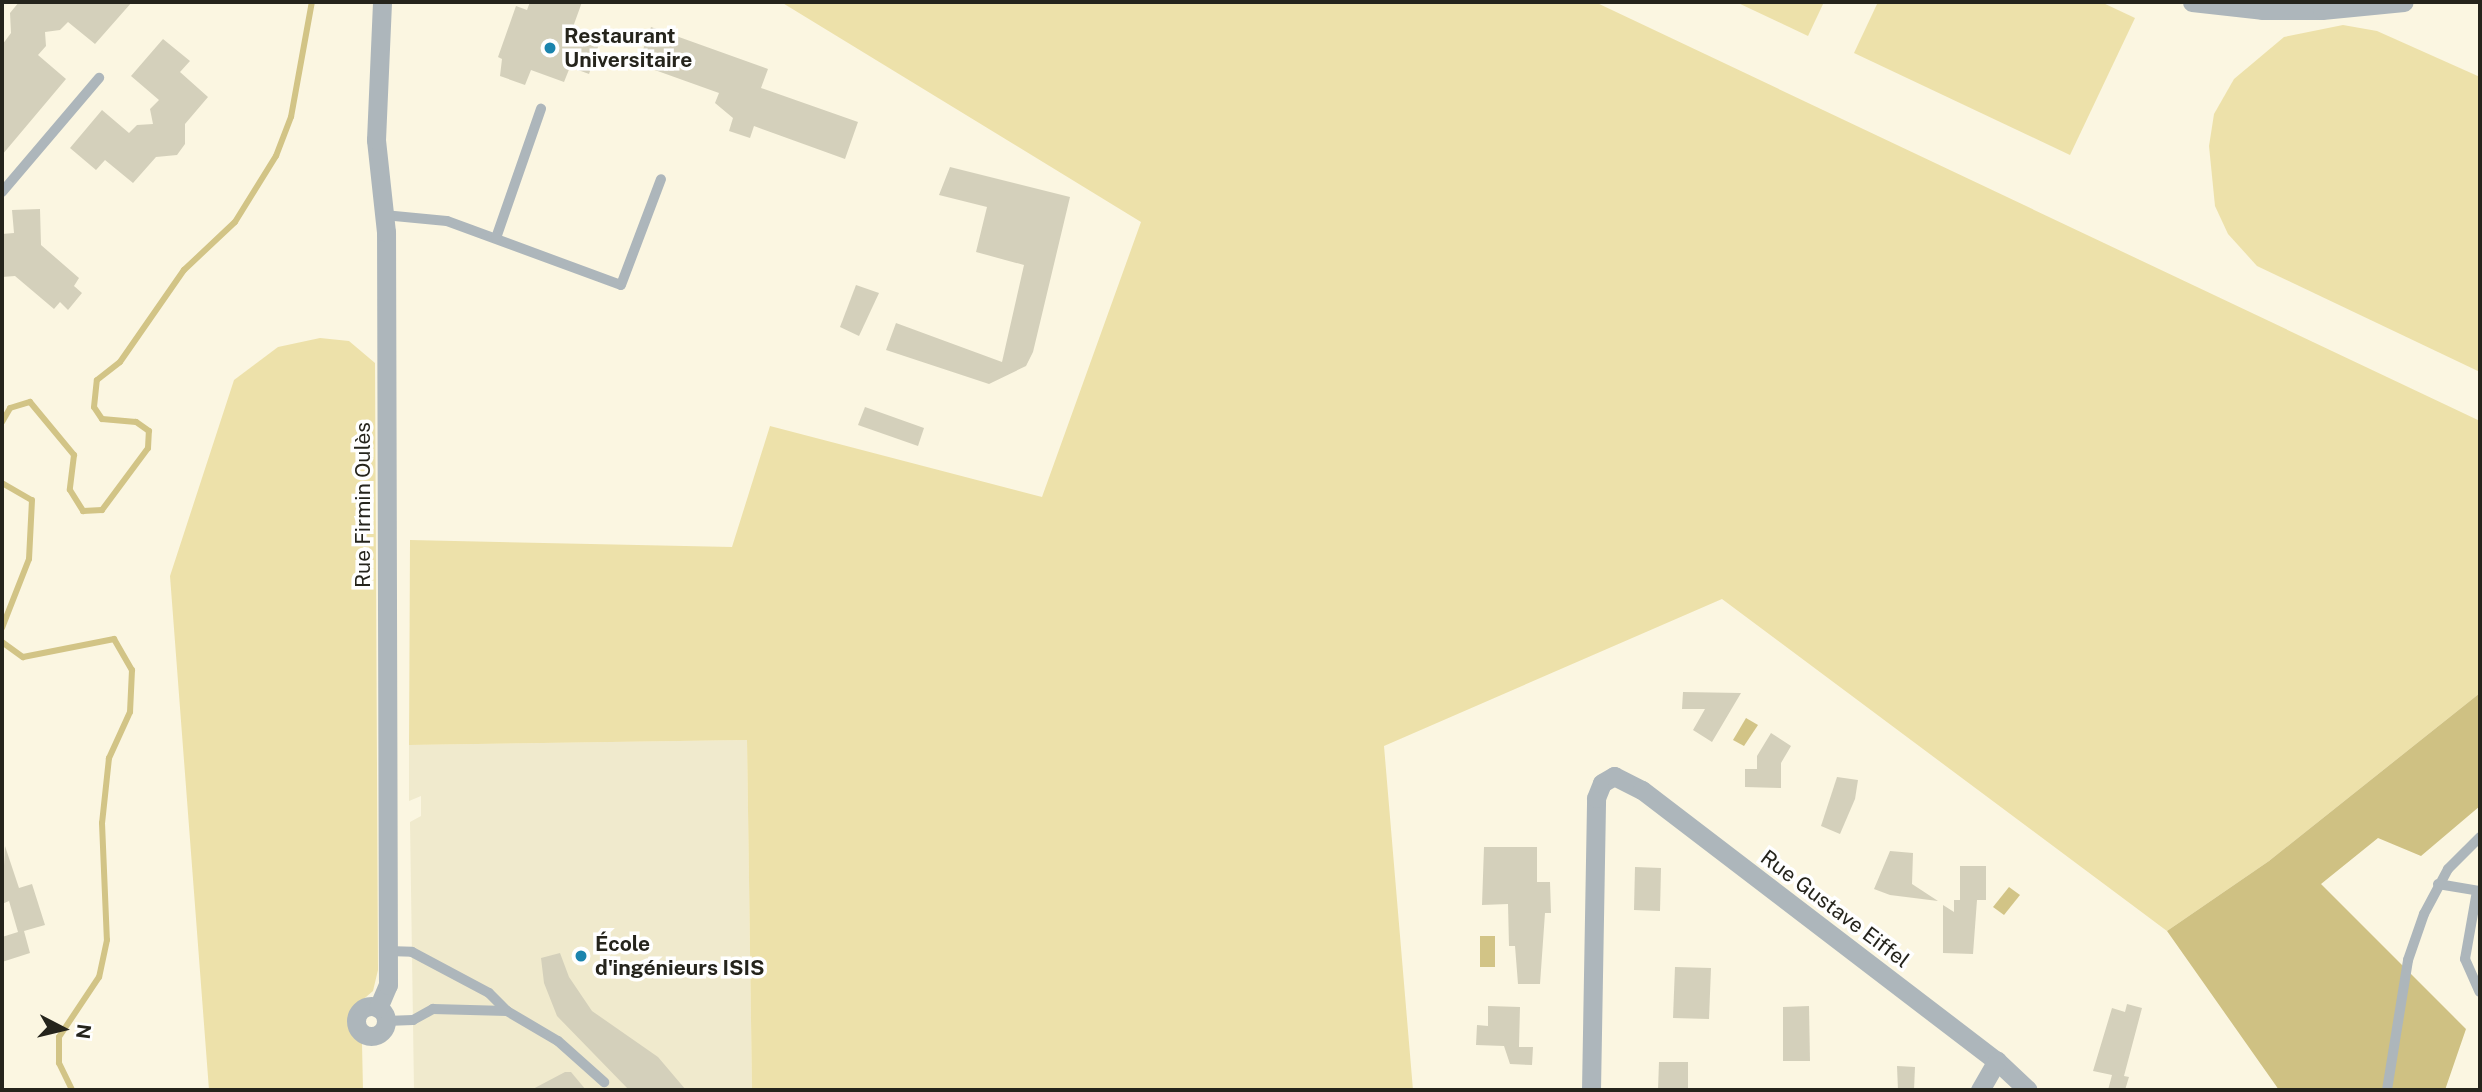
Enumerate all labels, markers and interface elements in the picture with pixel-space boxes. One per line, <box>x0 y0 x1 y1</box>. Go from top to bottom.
place label: Restaurant Universitaire <box>564 23 692 73</box>
marker: Restaurant Universitaire <box>542 40 558 56</box>
street label: Rue Firmin Oulès <box>350 422 376 588</box>
street label: Rue Gustave Eiffel <box>1755 845 1915 973</box>
place label: École d'ingénieurs ISIS <box>595 931 765 981</box>
marker: École d'ingénieurs ISIS <box>573 948 589 964</box>
north arrow <box>28 994 98 1064</box>
text: N <box>72 1023 96 1040</box>

